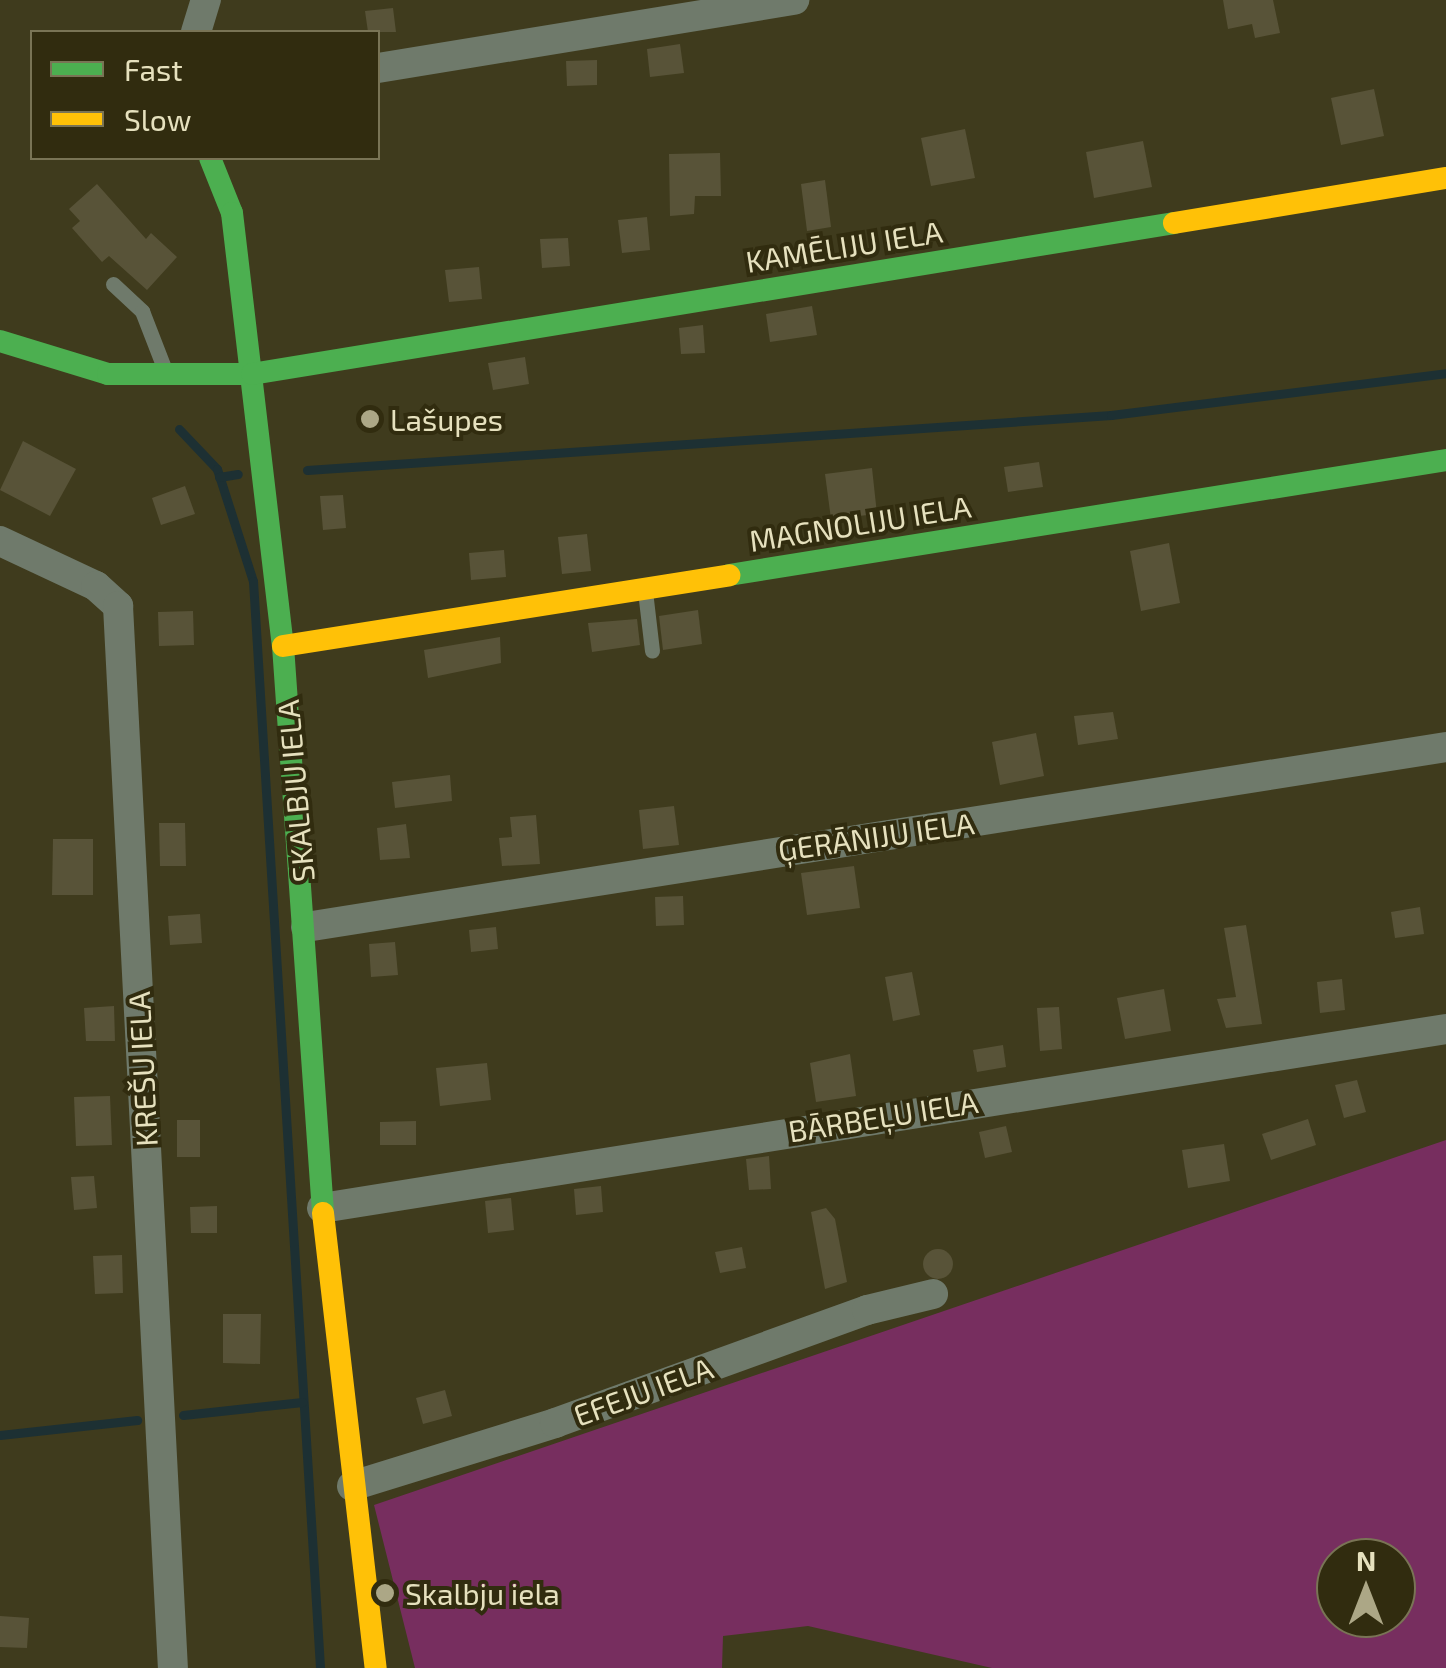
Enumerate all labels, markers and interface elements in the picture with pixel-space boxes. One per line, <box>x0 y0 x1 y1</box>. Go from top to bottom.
legend <box>30 30 380 160</box>
text: Fast <box>124 51 183 87</box>
text: Slow <box>124 101 191 137</box>
street label: KAMĒLIJU IELA <box>743 213 945 279</box>
place label: Lašupes <box>390 401 503 437</box>
marker: Lašupes <box>359 408 381 430</box>
street label: MAGNOLIJU IELA <box>747 488 973 558</box>
street label: SKALBJU IELA <box>269 698 321 884</box>
street label: ĢERĀNIJU IELA <box>776 804 976 868</box>
street label: KREŠU IELA <box>120 991 164 1147</box>
street label: BĀRBEĻU IELA <box>786 1083 980 1149</box>
street label: EFEJU IELA <box>569 1349 717 1433</box>
north arrow <box>1316 1538 1416 1638</box>
text: N <box>1356 1543 1376 1577</box>
place label: Skalbju iela <box>405 1575 560 1611</box>
marker: Skalbju iela <box>374 1582 396 1604</box>

